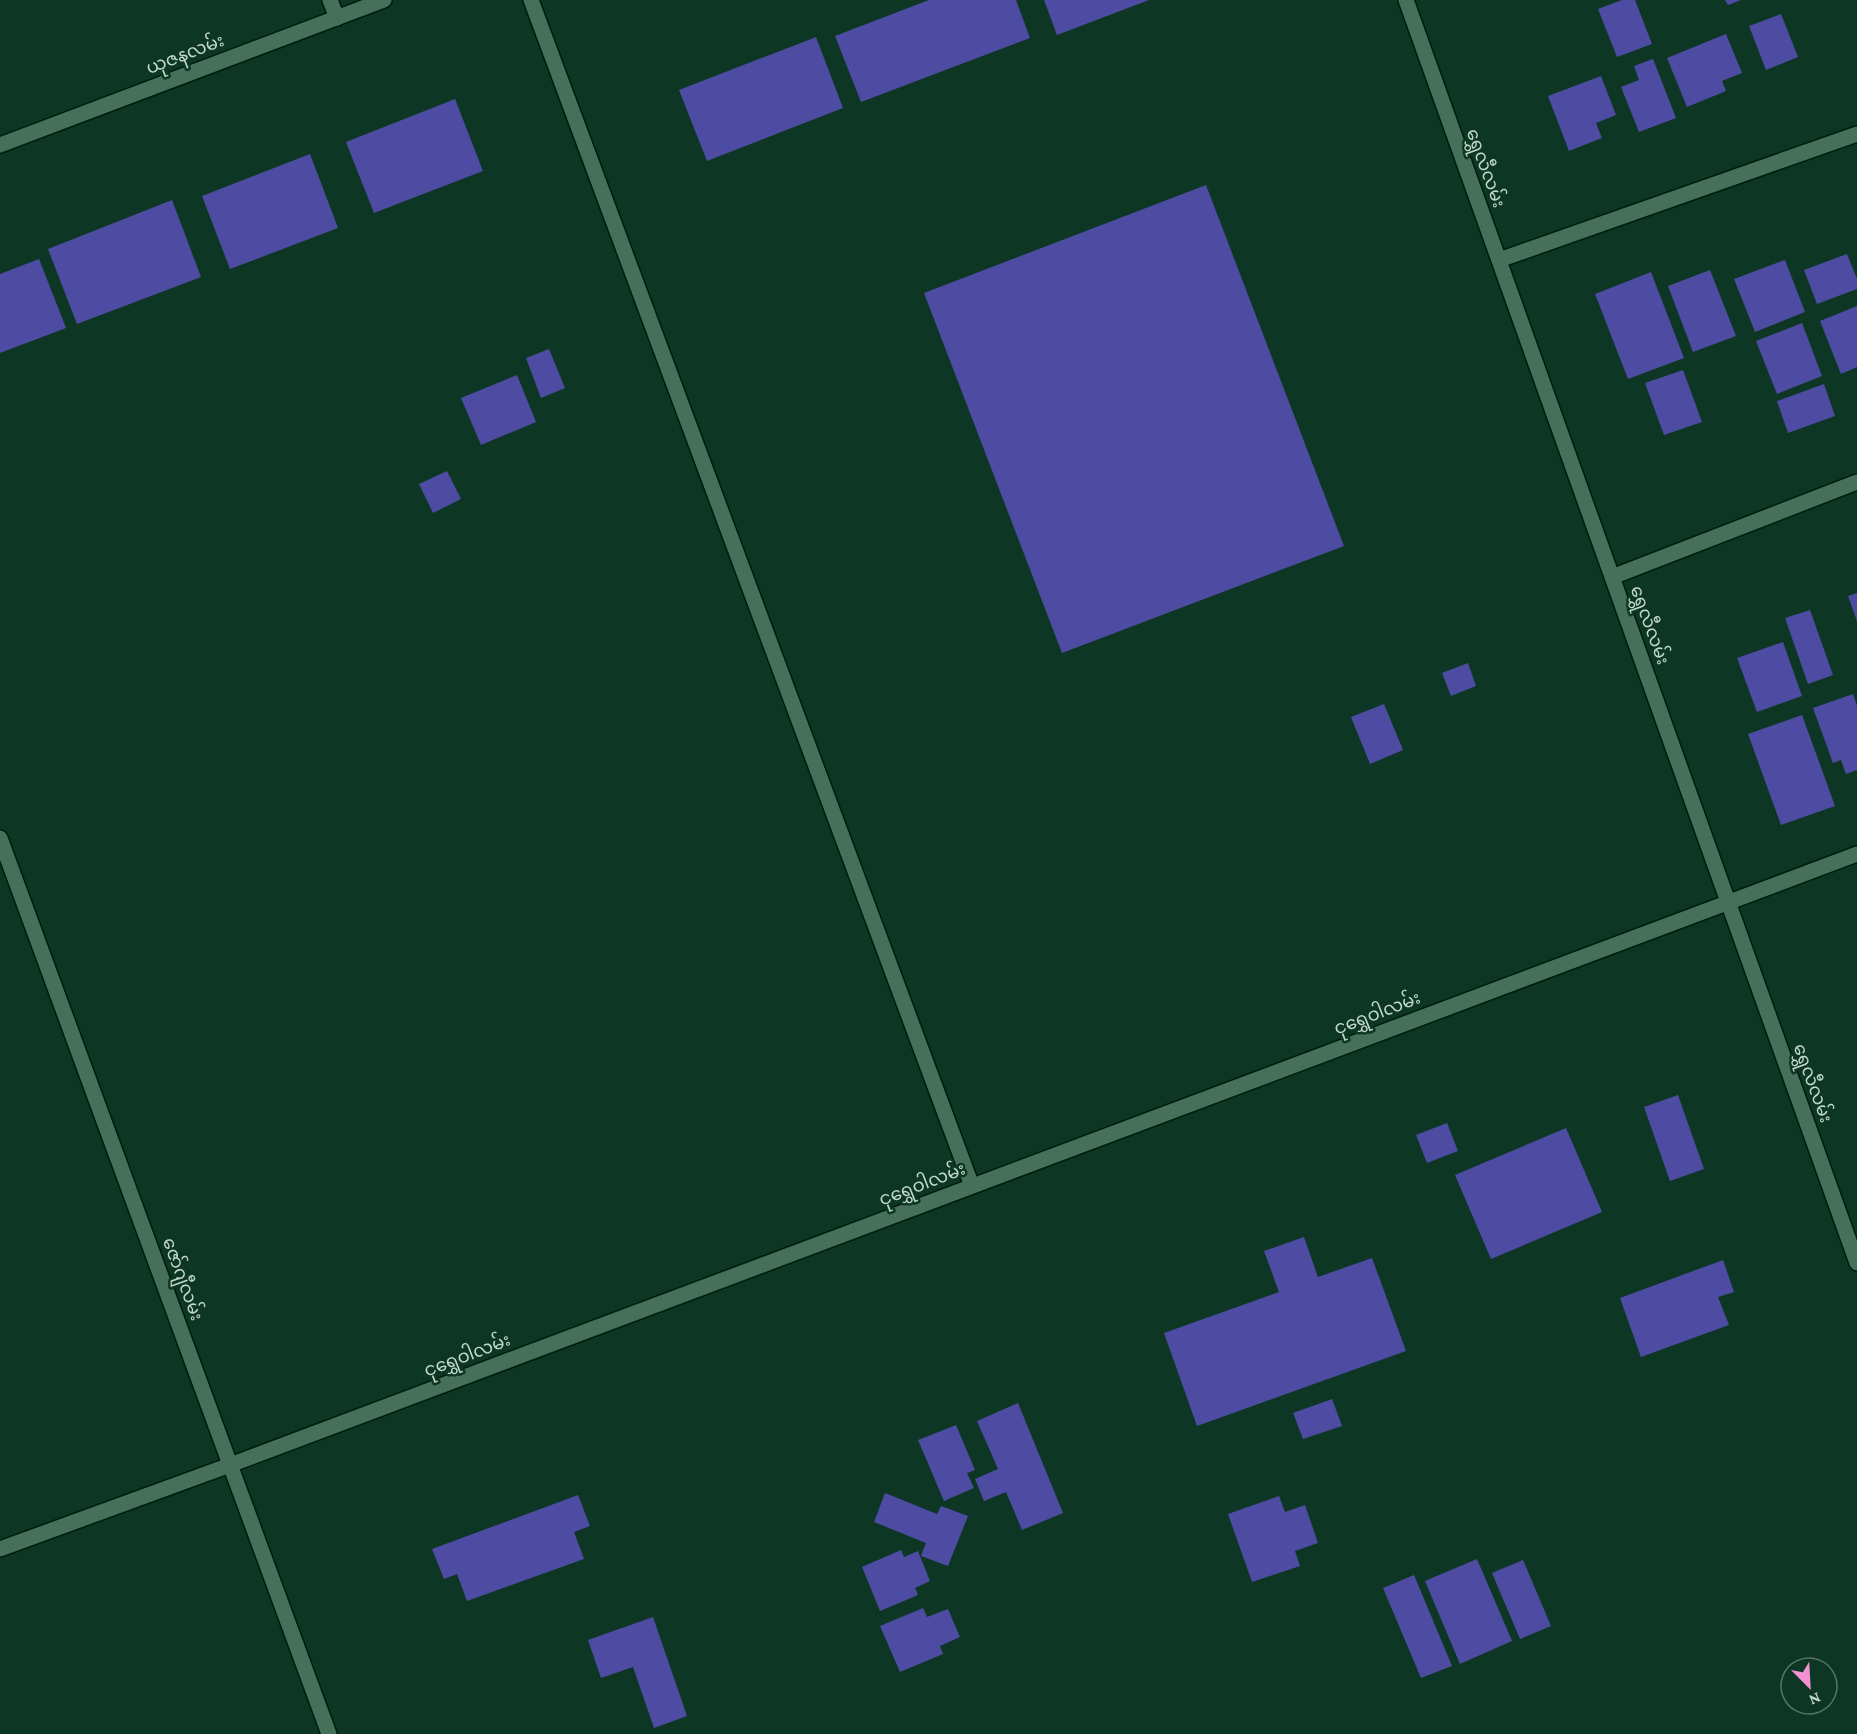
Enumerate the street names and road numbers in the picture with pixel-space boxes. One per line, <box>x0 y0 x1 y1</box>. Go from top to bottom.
street label: ယုဇနလမ်း <box>142 27 228 83</box>
street label: ရွှေလီလမ်း <box>1458 124 1513 212</box>
street label: ရွှေလီလမ်း <box>1622 581 1677 669</box>
street label: ငုရွှေဝါလမ်း <box>1330 985 1425 1043</box>
street label: ရွှေလီလမ်း <box>1785 1039 1840 1127</box>
street label: ငုရွှေဝါလမ်း <box>875 1156 970 1214</box>
street label: ဇော်ဂျီလမ်း <box>154 1233 211 1325</box>
street label: ငုရွှေဝါလမ်း <box>420 1327 515 1385</box>

